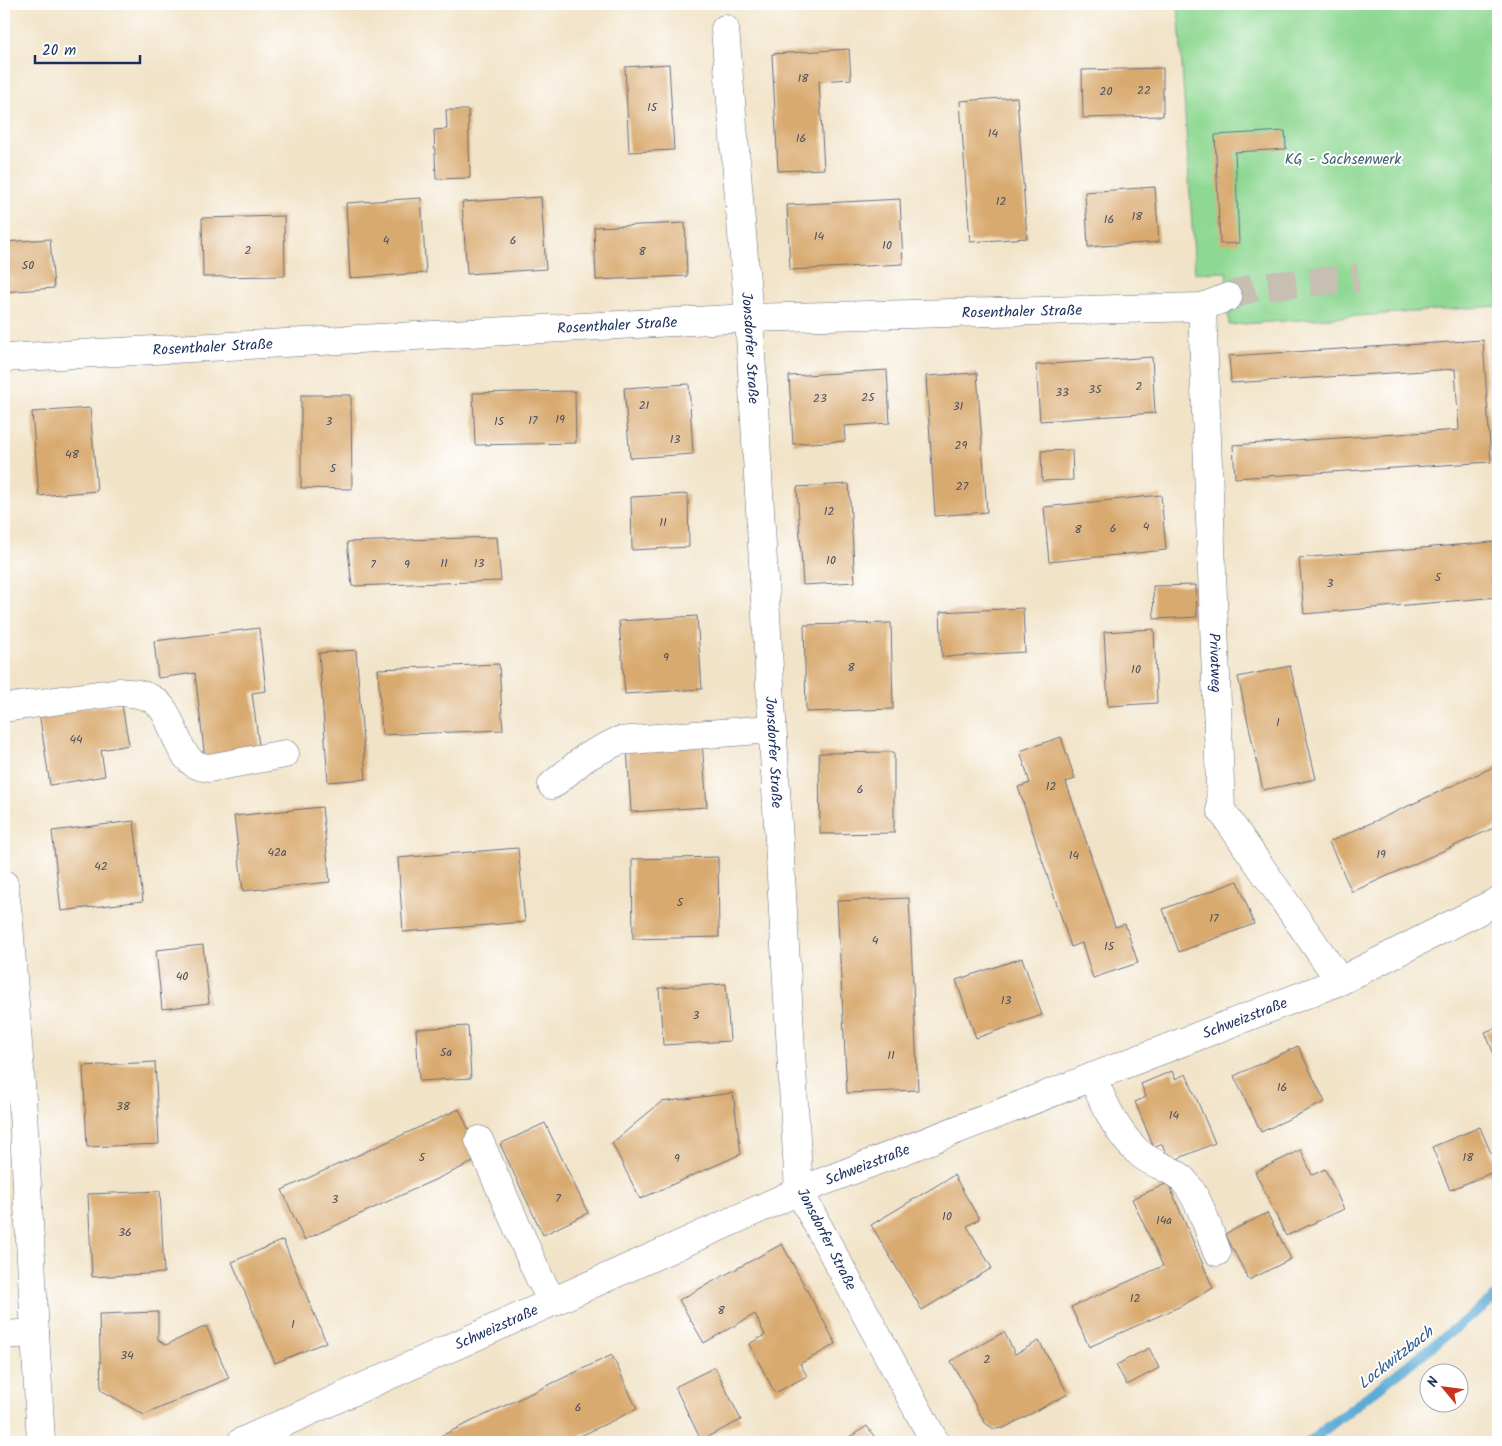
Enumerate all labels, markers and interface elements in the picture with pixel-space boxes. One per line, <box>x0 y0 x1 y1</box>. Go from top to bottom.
scale bar <box>35 32 140 64</box>
text: 20 m <box>42 39 76 63</box>
house number: 18 <box>798 69 809 88</box>
house number: 22 <box>1137 81 1151 100</box>
house number: 20 <box>1100 82 1112 101</box>
house number: 15 <box>647 98 659 117</box>
house number: 14 <box>988 124 999 143</box>
house number: 16 <box>796 129 806 148</box>
park label: KG - Sachsenwerk <box>1285 148 1402 172</box>
house number: 12 <box>996 192 1006 211</box>
house number: 18 <box>1132 207 1143 226</box>
house number: 16 <box>1104 210 1114 229</box>
house number: 14 <box>814 227 825 246</box>
house number: 4 <box>383 231 390 250</box>
house number: 6 <box>510 231 516 250</box>
house number: 10 <box>882 236 892 255</box>
house number: 2 <box>245 241 252 260</box>
house number: 8 <box>638 242 646 261</box>
house number: 50 <box>22 256 34 275</box>
street label: Jonsdorfer Straße <box>734 291 765 405</box>
street label: Rosenthaler Straße <box>961 299 1083 326</box>
street label: Rosenthaler Straße <box>556 311 678 341</box>
street label: Rosenthaler Straße <box>152 333 274 363</box>
house number: 2 <box>1136 377 1143 396</box>
house number: 35 <box>1088 380 1103 399</box>
house number: 33 <box>1055 383 1069 402</box>
house number: 25 <box>861 388 876 407</box>
house number: 23 <box>813 389 827 408</box>
house number: 21 <box>639 396 650 415</box>
house number: 31 <box>953 397 964 416</box>
house number: 19 <box>555 410 565 429</box>
house number: 17 <box>528 411 538 430</box>
house number: 3 <box>326 412 333 431</box>
house number: 15 <box>494 412 506 431</box>
house number: 13 <box>670 430 680 449</box>
house number: 29 <box>955 436 968 455</box>
house number: 48 <box>65 445 80 464</box>
house number: 5 <box>330 459 338 478</box>
house number: 27 <box>956 477 969 496</box>
house number: 12 <box>824 502 834 521</box>
house number: 11 <box>659 513 667 532</box>
house number: 4 <box>1143 517 1150 536</box>
house number: 6 <box>1110 519 1116 538</box>
house number: 8 <box>1074 520 1082 539</box>
house number: 10 <box>826 551 836 570</box>
house number: 11 <box>440 554 448 573</box>
house number: 13 <box>474 554 484 573</box>
house number: 7 <box>370 555 376 574</box>
house number: 9 <box>404 555 410 574</box>
house number: 5 <box>1435 568 1443 587</box>
house number: 3 <box>1327 574 1334 593</box>
street label: Privatweg <box>1201 632 1228 693</box>
house number: 9 <box>663 648 669 667</box>
house number: 8 <box>847 658 855 677</box>
house number: 10 <box>1131 660 1141 679</box>
street label: Jonsdorfer Straße <box>758 696 788 809</box>
house number: 1 <box>1276 713 1280 732</box>
house number: 44 <box>69 730 83 749</box>
house number: 12 <box>1046 777 1056 796</box>
house number: 6 <box>857 780 863 799</box>
house number: 42a <box>267 843 287 862</box>
house number: 19 <box>1376 845 1386 864</box>
house number: 14 <box>1069 846 1080 865</box>
house number: 42 <box>94 857 108 876</box>
house number: 5 <box>677 893 685 912</box>
house number: 17 <box>1209 909 1219 928</box>
house number: 4 <box>872 931 879 950</box>
house number: 15 <box>1104 937 1116 956</box>
house number: 40 <box>176 967 188 986</box>
house number: 13 <box>1001 991 1011 1010</box>
street label: Schweizstraße <box>1199 991 1291 1046</box>
house number: 3 <box>693 1006 700 1025</box>
house number: 5a <box>440 1043 452 1062</box>
house number: 11 <box>887 1046 895 1065</box>
house number: 16 <box>1277 1078 1287 1097</box>
house number: 38 <box>116 1097 131 1116</box>
house number: 14 <box>1169 1106 1180 1125</box>
street label: Schweizstraße <box>821 1138 914 1193</box>
house number: 5 <box>419 1148 427 1167</box>
house number: 18 <box>1463 1148 1474 1167</box>
house number: 9 <box>674 1149 680 1168</box>
street label: Jonsdorfer Straße <box>790 1184 862 1295</box>
house number: 7 <box>555 1189 561 1208</box>
house number: 3 <box>332 1190 339 1209</box>
house number: 10 <box>942 1207 952 1226</box>
house number: 14a <box>1156 1211 1172 1230</box>
house number: 36 <box>118 1223 132 1242</box>
house number: 12 <box>1130 1289 1140 1308</box>
street label: Schweizstraße <box>451 1299 543 1357</box>
house number: 8 <box>717 1301 725 1320</box>
house number: 1 <box>291 1315 295 1334</box>
water label: Lockwitzbach <box>1353 1320 1440 1396</box>
house number: 34 <box>120 1346 134 1365</box>
house number: 2 <box>984 1350 991 1369</box>
north arrow <box>1420 1364 1470 1414</box>
text: N <box>1422 1373 1445 1391</box>
house number: 6 <box>575 1398 581 1417</box>

